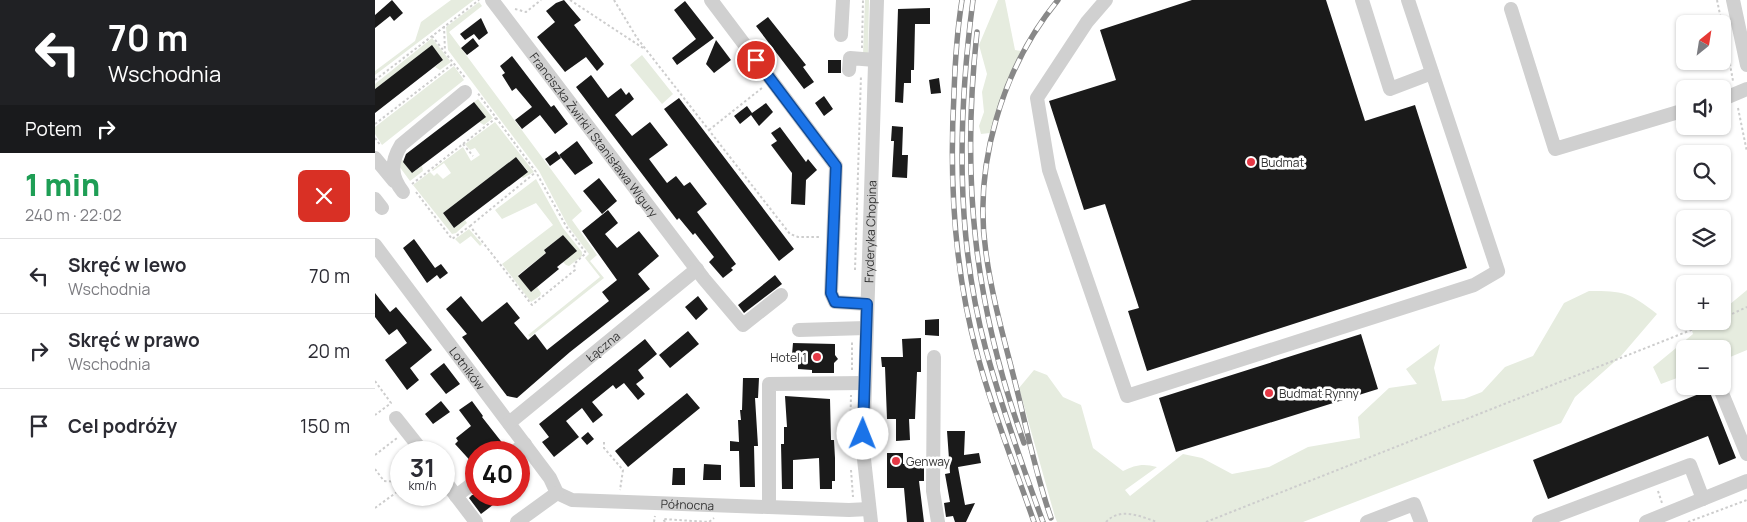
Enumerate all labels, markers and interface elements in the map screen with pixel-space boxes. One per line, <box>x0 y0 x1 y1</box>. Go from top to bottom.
text: 70 m <box>108 14 188 62</box>
north arrow <box>1676 15 1731 70</box>
map controls <box>1676 15 1731 395</box>
icon: left <box>25 20 90 85</box>
pin <box>735 39 777 81</box>
icon: arrive <box>742 46 770 74</box>
street label: Franciszka Żwirki i Stanisława Wigury <box>526 49 663 221</box>
text: Wschodnia <box>108 59 221 89</box>
button: sound <box>1676 80 1731 135</box>
icon: right <box>92 115 120 143</box>
text: Potem <box>25 116 82 142</box>
button: search <box>1676 145 1731 200</box>
place label: Budmat <box>1261 154 1304 171</box>
marker: Budmat <box>1245 156 1257 168</box>
text: 1 min <box>25 164 100 205</box>
button: close <box>298 170 350 222</box>
street label: Fryderyka Chopina <box>860 180 880 283</box>
text: 240 m · 22:02 <box>25 204 122 226</box>
button: layers <box>1676 210 1731 265</box>
text: Skręć w lewo <box>68 252 187 278</box>
icon: left <box>25 262 53 290</box>
text: 70 m <box>309 263 350 289</box>
button: + <box>1676 275 1731 330</box>
text: Wschodnia <box>68 278 150 300</box>
text: Skręć w prawo <box>68 327 200 353</box>
street label: Łączna <box>582 327 623 365</box>
icon: right <box>25 337 53 365</box>
text: 20 m <box>308 338 350 364</box>
button: − <box>1676 340 1731 395</box>
street label: Lotników <box>446 343 489 393</box>
place label: Hotel 1 <box>770 349 807 366</box>
marker: Hotel 1 <box>811 351 823 363</box>
text: Wschodnia <box>68 353 150 375</box>
place label: Budmat Rynny <box>1279 385 1360 402</box>
marker: Budmat Rynny <box>1263 387 1275 399</box>
position arrow <box>836 407 888 459</box>
icon: arrive <box>25 412 53 440</box>
text: Cel podróży <box>68 413 177 439</box>
text: 150 m <box>300 413 350 439</box>
speed limit sign: 40 <box>465 441 530 506</box>
text: 31 <box>410 450 435 485</box>
place label: Genway <box>906 453 951 470</box>
marker: Genway <box>890 455 902 467</box>
text: km/h <box>409 477 436 494</box>
street label: Północna <box>660 495 714 514</box>

